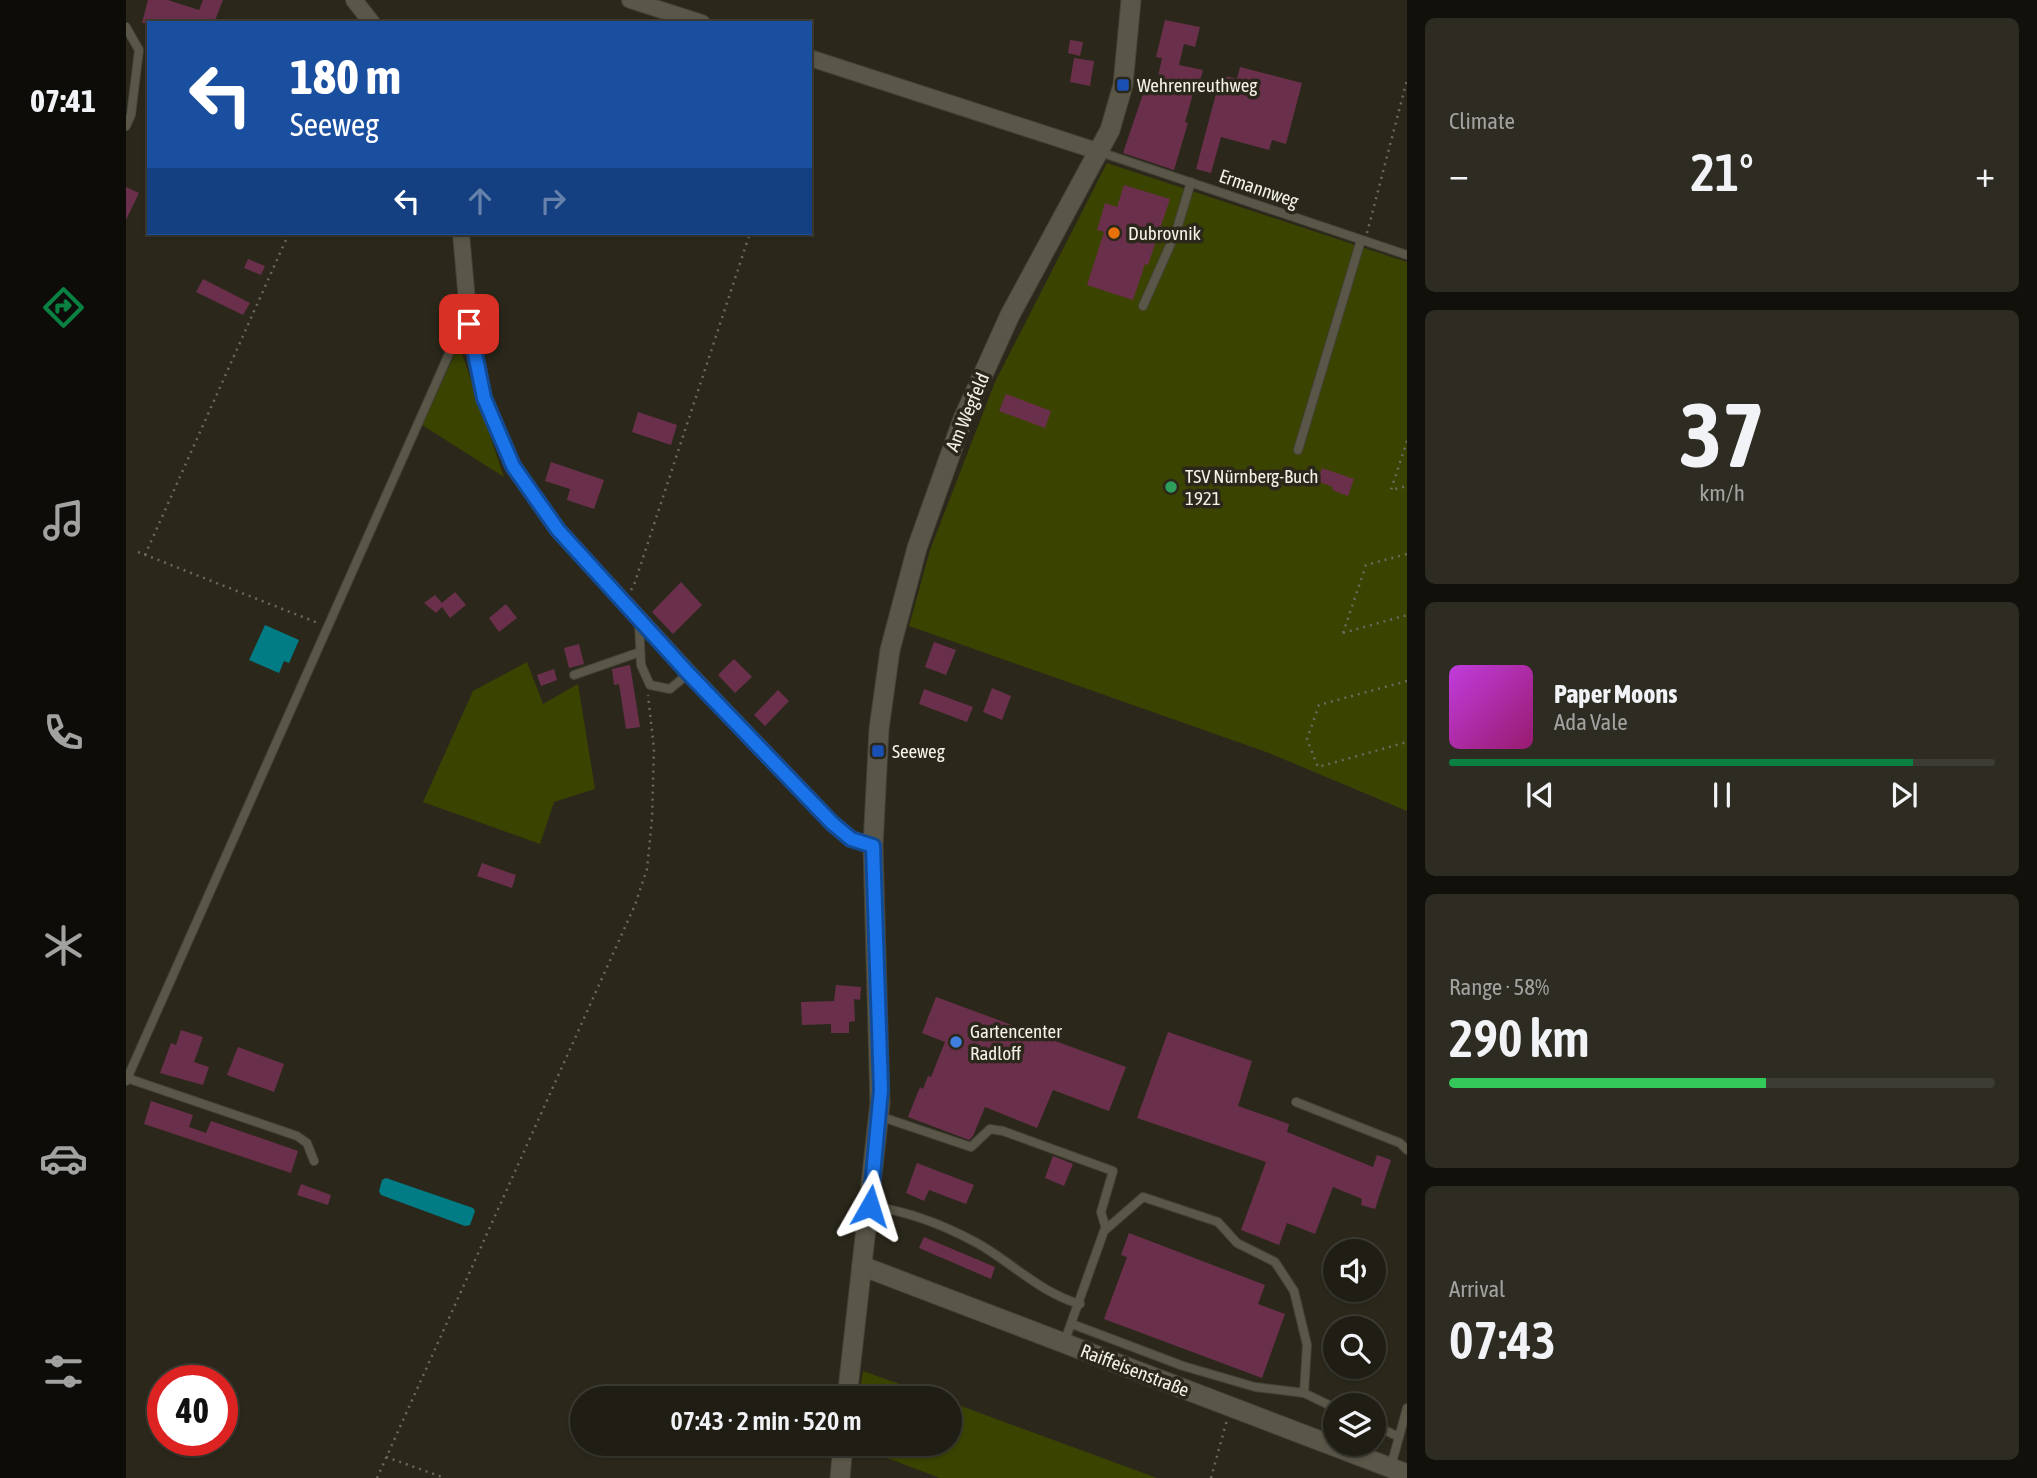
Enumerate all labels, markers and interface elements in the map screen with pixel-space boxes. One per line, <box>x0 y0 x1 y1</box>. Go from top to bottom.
text: 180 m <box>290 48 401 104</box>
icon: left <box>175 49 266 140</box>
place label: Wehrenreuthweg <box>1137 74 1258 96</box>
marker: Wehrenreuthweg <box>1115 77 1131 93</box>
text: 07:41 <box>30 82 96 119</box>
text: Seeweg <box>290 106 379 143</box>
text: Climate <box>1449 108 1515 134</box>
text: 21° <box>1690 142 1754 202</box>
text: − <box>1449 152 1469 195</box>
text: + <box>1975 152 1995 195</box>
street label: Ermannweg <box>1216 164 1302 212</box>
icon: left <box>388 182 426 220</box>
icon: ahead <box>461 182 499 220</box>
icon: right <box>534 182 572 220</box>
place label: Dubrovnik <box>1128 222 1202 244</box>
marker: Dubrovnik <box>1106 225 1122 241</box>
icon: directions <box>39 283 88 332</box>
pin <box>439 294 499 354</box>
icon: arrive <box>450 305 488 343</box>
street label: Am Wegfeld <box>941 369 993 455</box>
text: 37 <box>1679 382 1765 486</box>
place label: TSV Nürnberg-Buch 1921 <box>1185 465 1318 509</box>
marker: TSV Nürnberg-Buch 1921 <box>1163 479 1179 495</box>
text: km/h <box>1699 480 1745 506</box>
icon: music <box>39 496 88 545</box>
text: Paper Moons <box>1554 679 1677 709</box>
icon: phone <box>39 708 88 757</box>
text: Ada Vale <box>1554 709 1628 735</box>
place label: Seeweg <box>892 740 946 762</box>
marker: Seeweg <box>870 743 886 759</box>
icon: previous <box>1521 776 1559 814</box>
icon: pause <box>1703 776 1741 814</box>
icon: next <box>1885 776 1923 814</box>
icon: climate <box>39 921 88 970</box>
text: Range · 58% <box>1449 974 1549 1000</box>
text: 290 km <box>1449 1008 1590 1068</box>
place label: Gartencenter Radloff <box>970 1020 1062 1064</box>
marker: Gartencenter Radloff <box>948 1034 964 1050</box>
icon: car <box>39 1134 88 1183</box>
position arrow <box>833 1169 907 1243</box>
map controls <box>1323 1239 1386 1456</box>
button: sound <box>1323 1239 1386 1302</box>
text: Arrival <box>1449 1276 1505 1302</box>
text: 07:43 <box>1449 1310 1556 1370</box>
button: search <box>1323 1316 1386 1379</box>
street label: Raiffeisenstraße <box>1078 1339 1192 1401</box>
icon: filters <box>39 1347 88 1396</box>
speed limit sign: 40 <box>147 1365 238 1456</box>
button: layers <box>1323 1393 1386 1456</box>
text: 07:43 · 2 min · 520 m <box>671 1406 861 1436</box>

